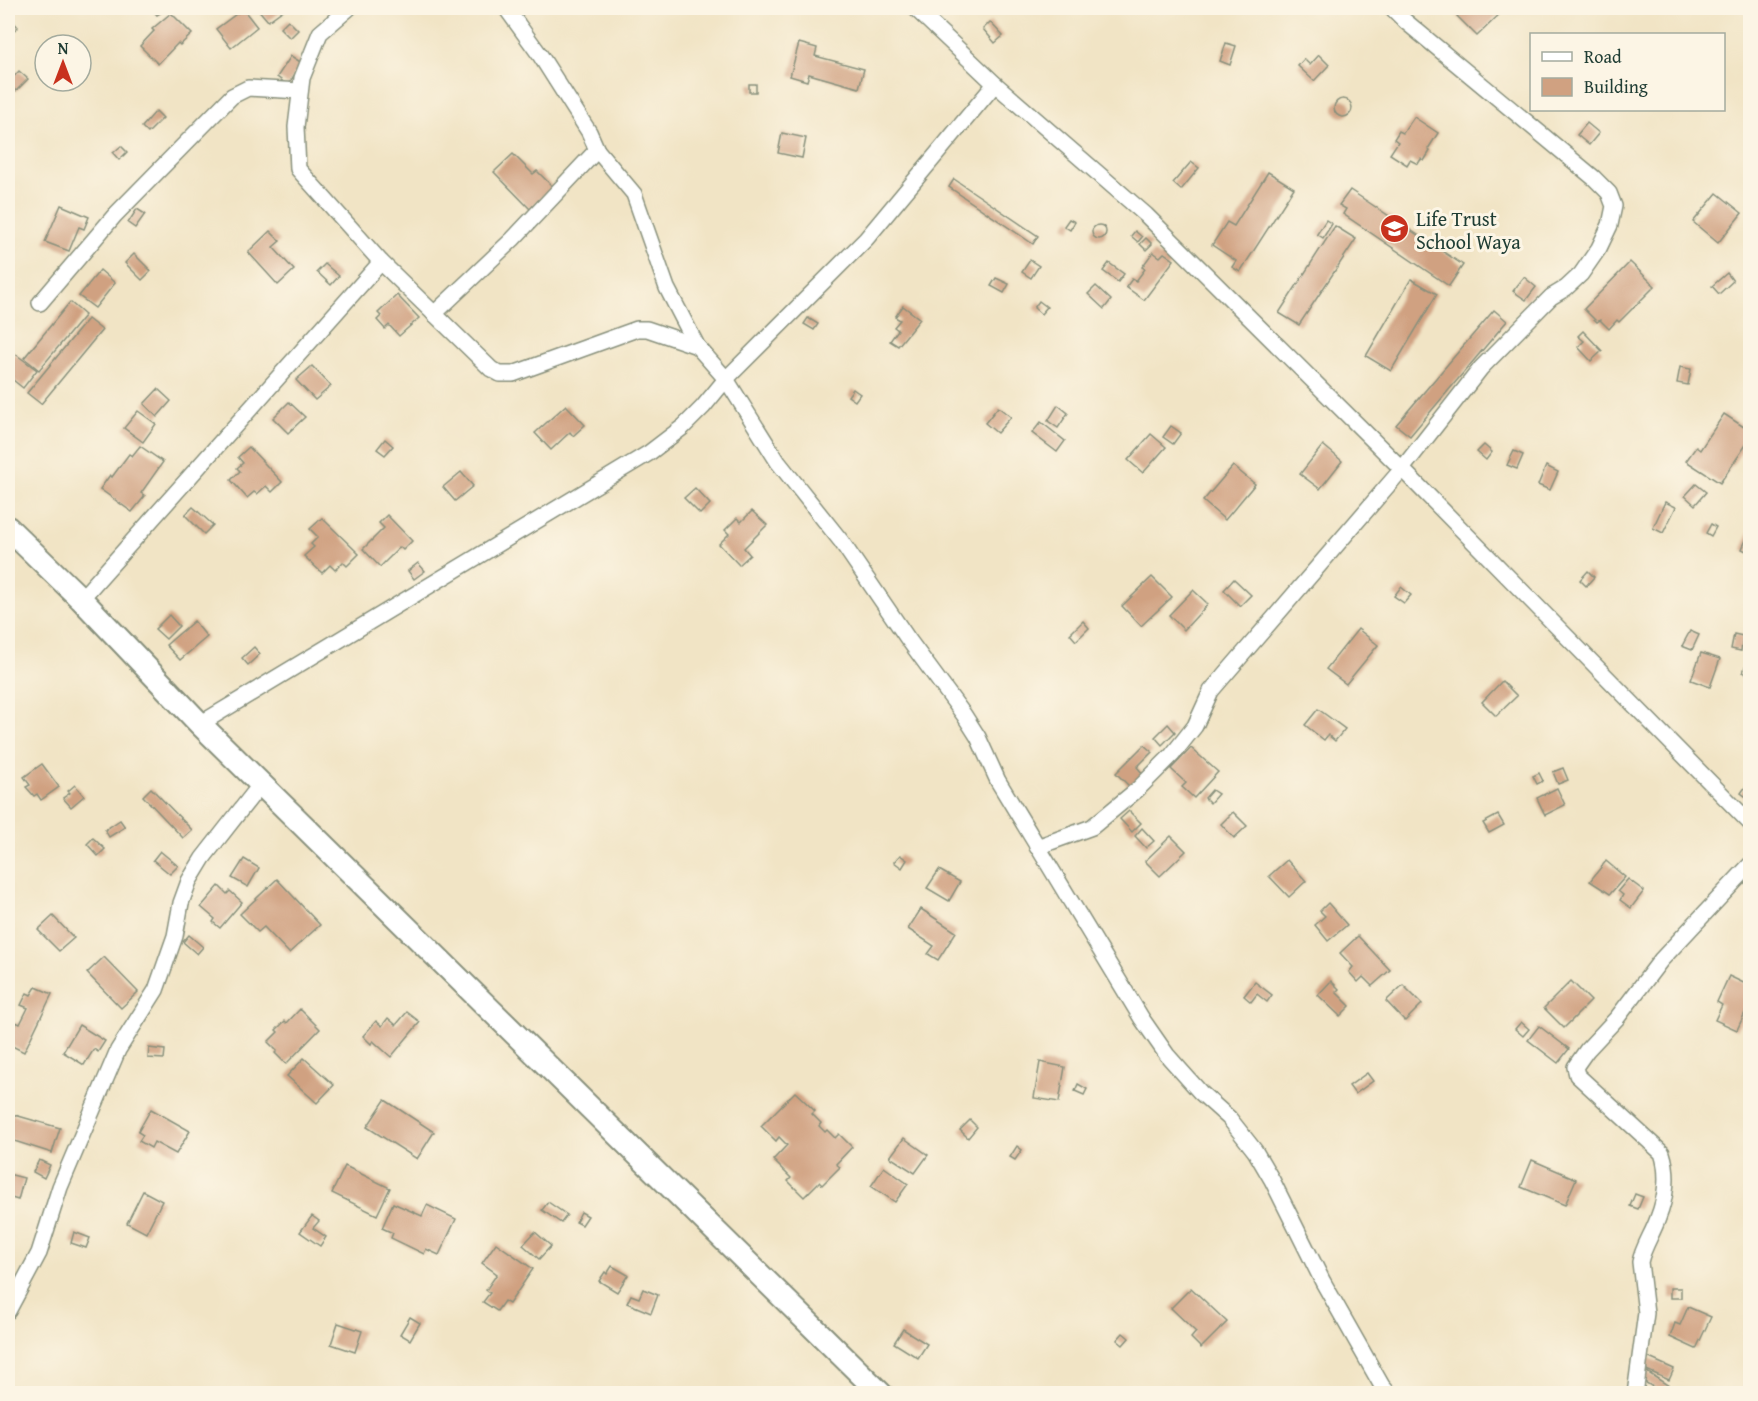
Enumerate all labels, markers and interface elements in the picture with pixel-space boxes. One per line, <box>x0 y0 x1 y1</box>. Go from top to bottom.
north arrow <box>33 33 93 93</box>
legend <box>1530 33 1725 111</box>
text: N <box>58 36 69 60</box>
text: Road <box>1584 43 1622 70</box>
text: Building <box>1584 73 1648 100</box>
place label: Life Trust School Waya <box>1416 204 1521 256</box>
school or university icon: Life Trust School Waya <box>1379 213 1411 245</box>

